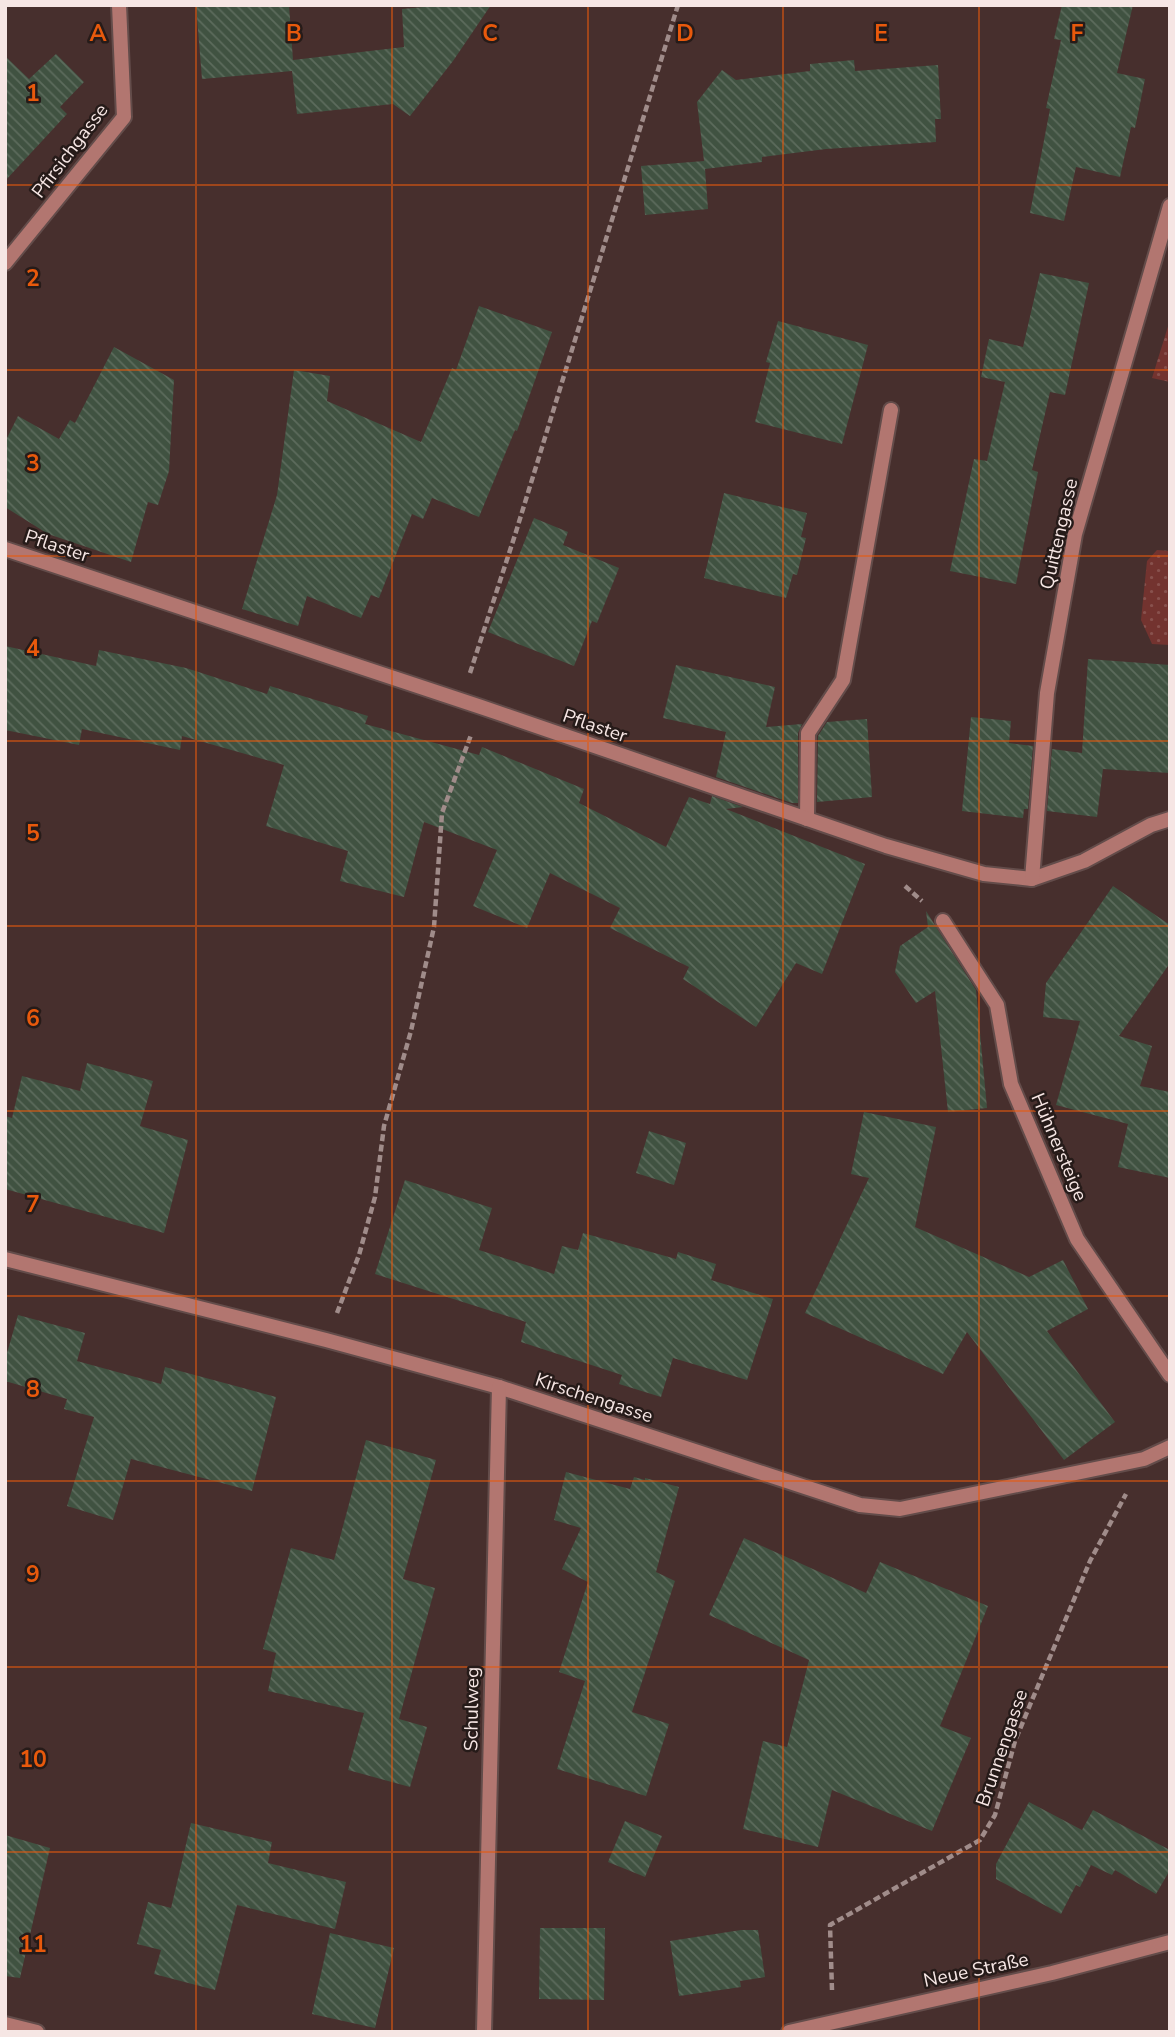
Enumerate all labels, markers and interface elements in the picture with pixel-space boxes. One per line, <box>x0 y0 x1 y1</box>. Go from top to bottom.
text: A <box>89 18 107 49</box>
text: B <box>286 18 302 49</box>
text: C <box>482 18 498 49</box>
text: D <box>676 18 694 49</box>
text: E <box>874 18 888 49</box>
text: F <box>1071 18 1084 49</box>
text: 1 <box>26 78 40 109</box>
street label: Pfirsichgasse <box>26 98 114 204</box>
text: 2 <box>26 263 40 294</box>
text: 3 <box>26 448 40 479</box>
street label: Quittengasse <box>1034 476 1084 592</box>
street label: Pflaster <box>21 523 93 569</box>
text: 4 <box>26 633 40 664</box>
street label: Pflaster <box>559 703 631 749</box>
text: 5 <box>26 818 40 849</box>
text: 6 <box>26 1003 40 1034</box>
street label: Hühnersteige <box>1025 1089 1093 1205</box>
text: 7 <box>26 1189 40 1220</box>
street label: Kirschengasse <box>532 1367 656 1429</box>
text: 8 <box>26 1374 40 1405</box>
text: 9 <box>26 1559 40 1590</box>
street label: Schulweg <box>458 1667 486 1751</box>
street label: Brunnengasse <box>970 1686 1034 1810</box>
text: 10 <box>19 1744 47 1775</box>
text: 11 <box>19 1929 47 1960</box>
street label: Neue Straße <box>921 1946 1031 1994</box>

